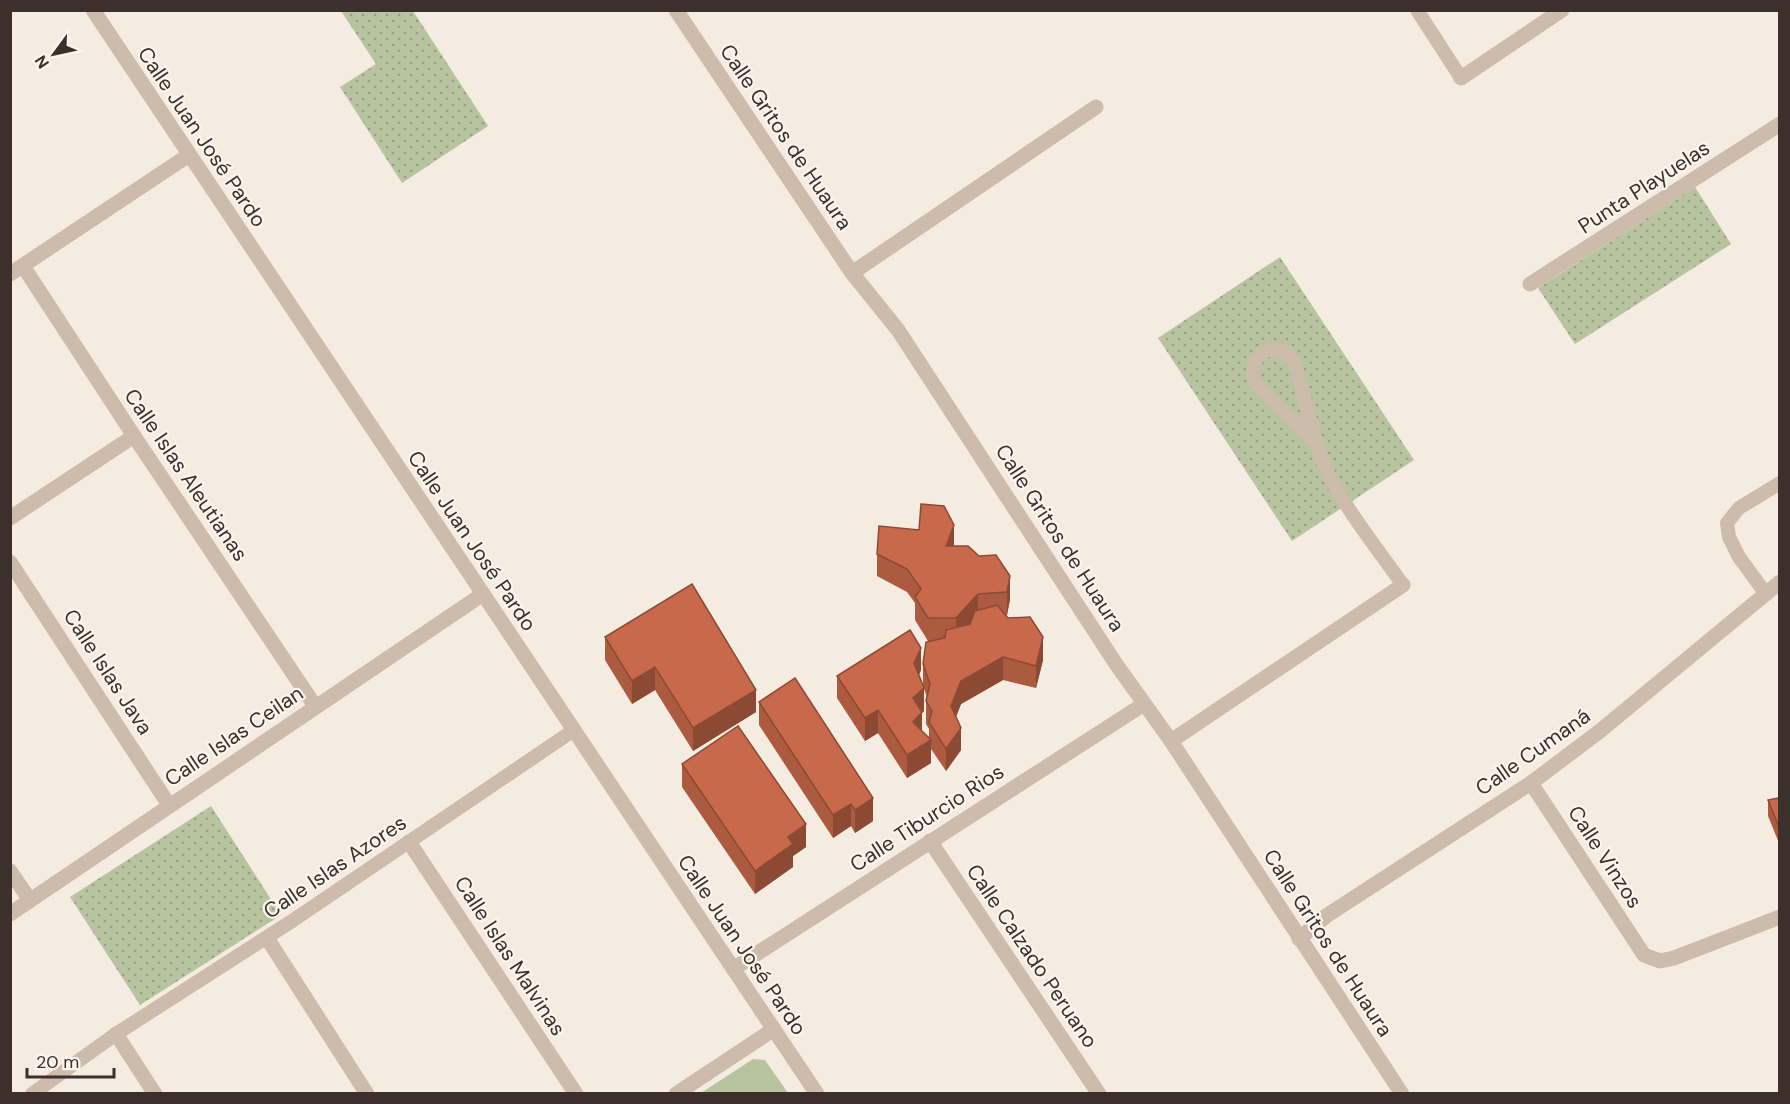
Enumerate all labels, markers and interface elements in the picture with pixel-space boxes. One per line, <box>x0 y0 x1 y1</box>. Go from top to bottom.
north arrow <box>24 24 84 84</box>
street label: Calle Gritos de Huaura <box>713 39 859 235</box>
street label: Calle Juan José Pardo <box>131 41 273 233</box>
text: N <box>30 51 54 73</box>
street label: Punta Playuelas <box>1573 134 1715 240</box>
street label: Calle Islas Aleutianas <box>118 383 254 567</box>
street label: Calle Gritos de Huaura <box>989 439 1131 637</box>
street label: Calle Juan José Pardo <box>401 445 543 637</box>
street label: Calle Islas Java <box>57 604 159 740</box>
street label: Calle Islas Ceilan <box>159 679 309 793</box>
street label: Calle Cumaná <box>1470 702 1596 802</box>
street label: Calle Tiburcio Rios <box>845 758 1009 878</box>
street label: Calle Vinzos <box>1561 800 1649 914</box>
street label: Calle Islas Azores <box>258 809 412 925</box>
street label: Calle Gritos de Huaura <box>1257 844 1399 1042</box>
street label: Calle Juan José Pardo <box>671 849 813 1041</box>
street label: Calle Calzado Peruano <box>960 859 1104 1053</box>
street label: Calle Islas Malvinas <box>448 871 572 1041</box>
scale bar <box>27 1041 114 1079</box>
text: 20 m <box>36 1050 79 1074</box>

